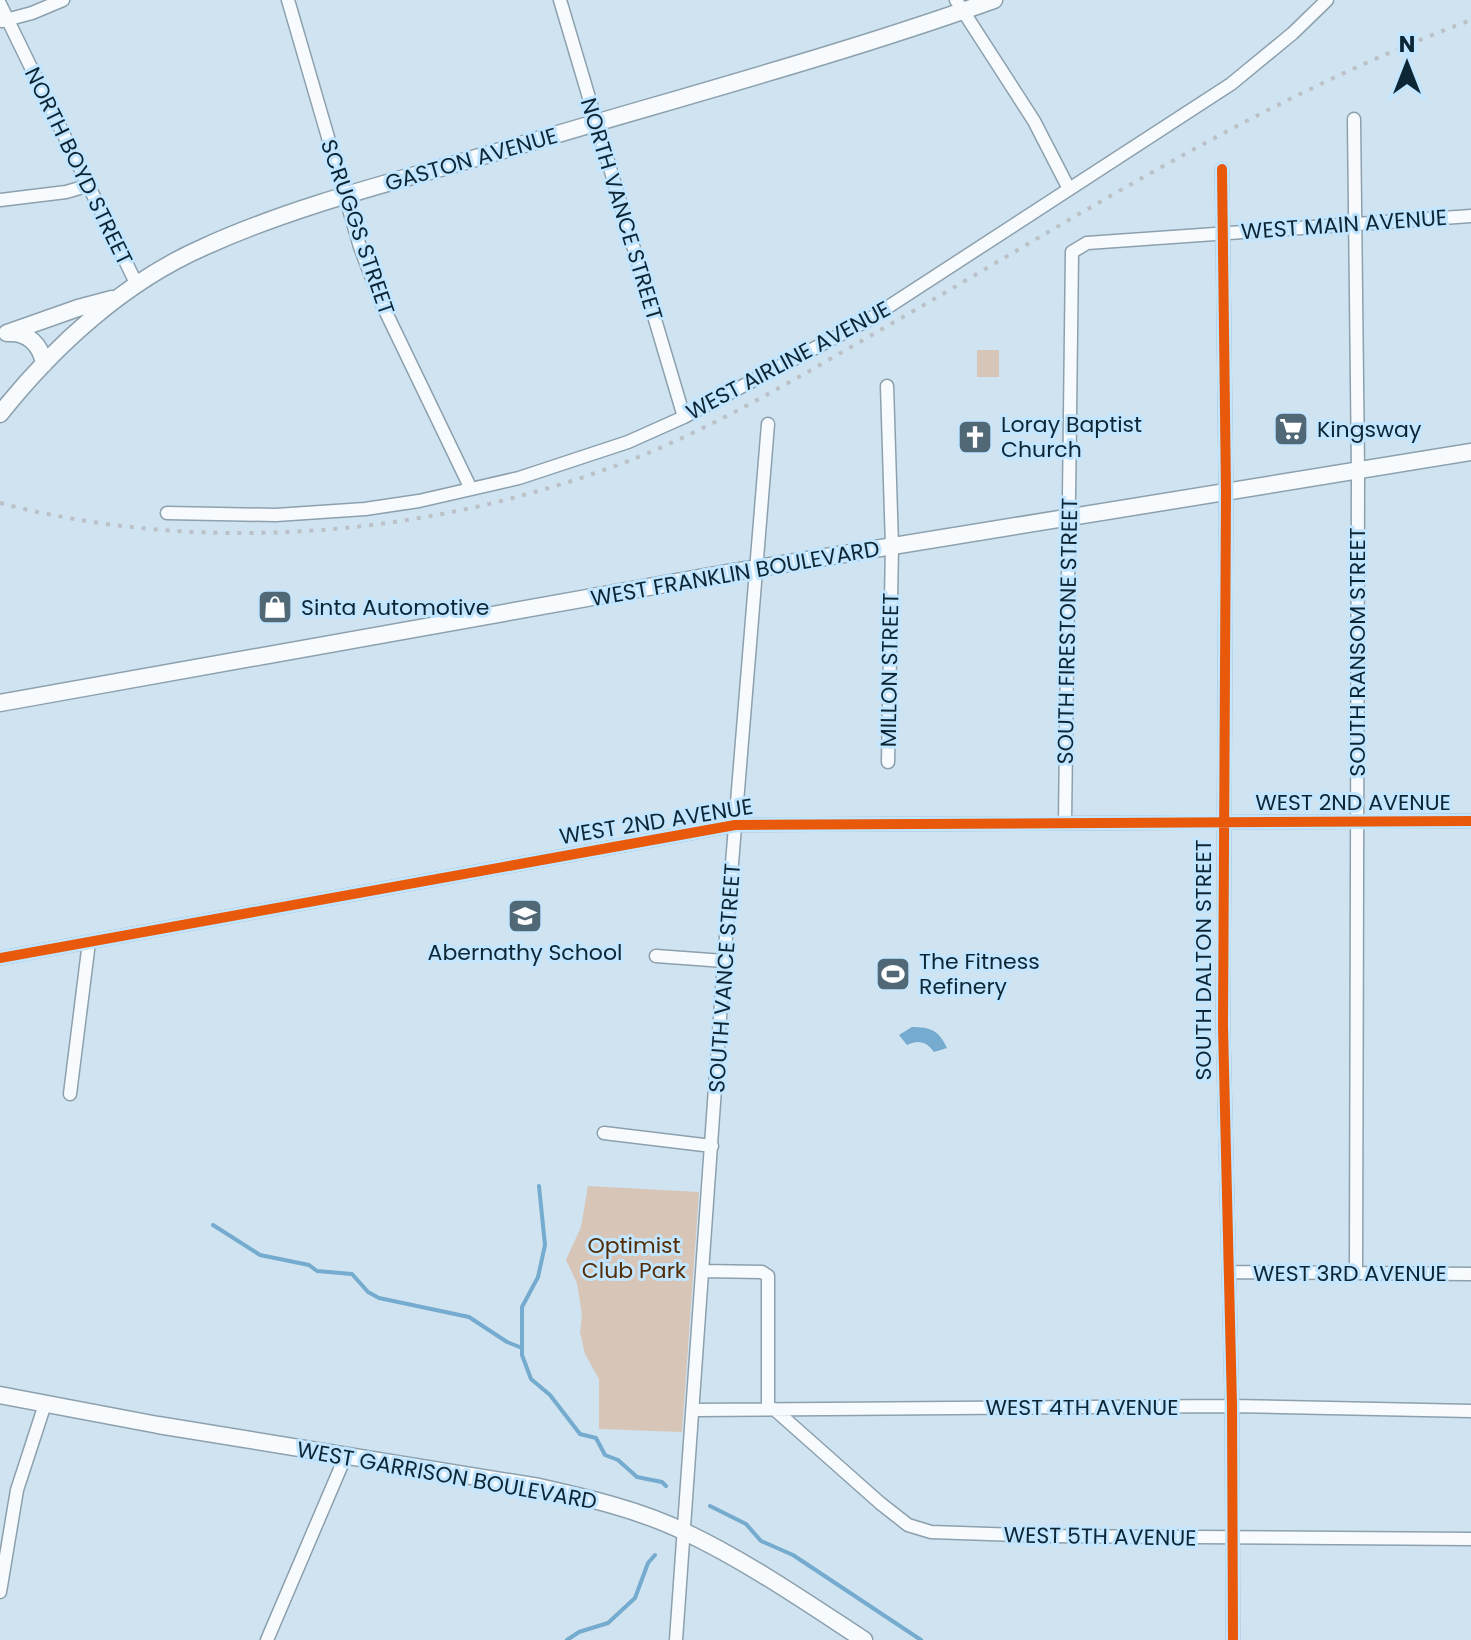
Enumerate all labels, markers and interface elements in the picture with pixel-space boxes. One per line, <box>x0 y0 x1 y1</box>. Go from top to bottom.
north arrow <box>1367 24 1447 104</box>
text: N <box>1399 29 1415 60</box>
street label: NORTH BOYD STREET <box>17 62 140 271</box>
street label: NORTH VANCE STREET <box>573 94 670 324</box>
street label: GASTON AVENUE <box>381 120 561 199</box>
street label: SCRUGGS STREET <box>313 135 402 319</box>
street label: WEST MAIN AVENUE <box>1240 202 1448 247</box>
street label: WEST AIRLINE AVENUE <box>681 293 896 427</box>
place label: Loray Baptist Church <box>1001 409 1142 465</box>
supermarket icon: Kingsway <box>1272 410 1310 448</box>
place label: Kingsway <box>1317 414 1422 445</box>
church icon: Loray Baptist Church <box>956 418 994 456</box>
street label: SOUTH FIRESTONE STREET <box>1050 497 1085 765</box>
street label: SOUTH RANSOM STREET <box>1342 527 1373 777</box>
street label: WEST FRANKLIN BOULEVARD <box>588 533 882 614</box>
shop icon: Sinta Automotive <box>256 588 294 626</box>
place label: Sinta Automotive <box>301 592 489 623</box>
street label: MILLON STREET <box>873 592 906 748</box>
street label: WEST 2ND AVENUE <box>1255 787 1451 818</box>
street label: WEST 2ND AVENUE <box>557 791 755 852</box>
street label: SOUTH DALTON STREET <box>1188 839 1219 1081</box>
street label: SOUTH VANCE STREET <box>701 862 748 1094</box>
school or university icon: Abernathy School <box>506 897 544 935</box>
place label: Abernathy School <box>428 937 622 968</box>
place label: The Fitness Refinery <box>919 946 1040 1002</box>
sports icon: The Fitness Refinery <box>874 955 912 993</box>
park label: Optimist Club Park <box>582 1230 687 1286</box>
street label: WEST 3RD AVENUE <box>1253 1258 1447 1289</box>
street label: WEST 4TH AVENUE <box>986 1392 1178 1423</box>
street label: WEST GARRISON BOULEVARD <box>294 1434 599 1517</box>
street label: WEST 5TH AVENUE <box>1003 1519 1197 1554</box>

